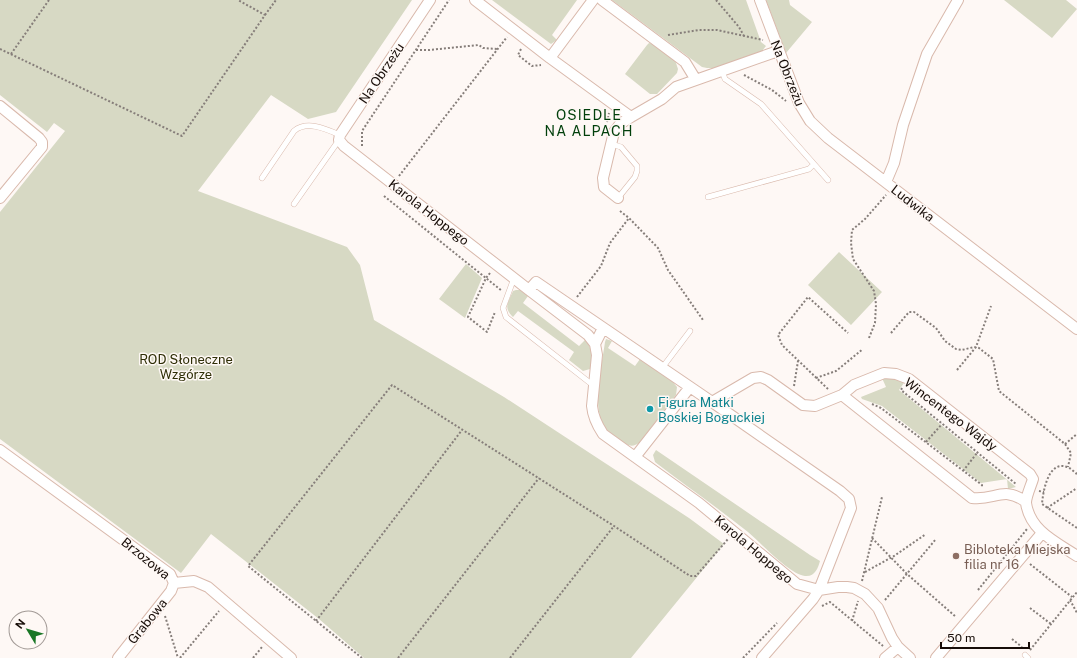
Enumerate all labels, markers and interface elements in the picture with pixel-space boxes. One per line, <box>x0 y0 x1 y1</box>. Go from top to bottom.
street label: Na Obrzeżu <box>768 38 808 108</box>
street label: Na Obrzeżu <box>356 40 407 106</box>
district label: OSIEDLE NA ALPACH <box>545 107 633 139</box>
street label: Karola Hoppego <box>386 176 472 248</box>
street label: Ludwika <box>888 182 937 225</box>
park label: ROD Słoneczne Wzgórze <box>139 352 233 382</box>
street label: Wincentego Wajdy <box>901 375 1000 454</box>
place label: Figura Matki Boskiej Boguckiej <box>658 395 765 425</box>
marker: Figura Matki Boskiej Boguckiej <box>645 404 655 414</box>
street label: Karola Hoppego <box>711 512 796 587</box>
street label: Brzozowa <box>118 534 173 582</box>
place label: Bibloteka Miejska filia nr 16 <box>964 542 1071 572</box>
marker: Bibloteka Miejska filia nr 16 <box>951 551 961 561</box>
street label: Grabowa <box>125 596 170 647</box>
north arrow <box>8 610 48 650</box>
text: N <box>13 617 27 631</box>
scale bar <box>941 624 1029 650</box>
text: 50 m <box>947 631 975 645</box>

